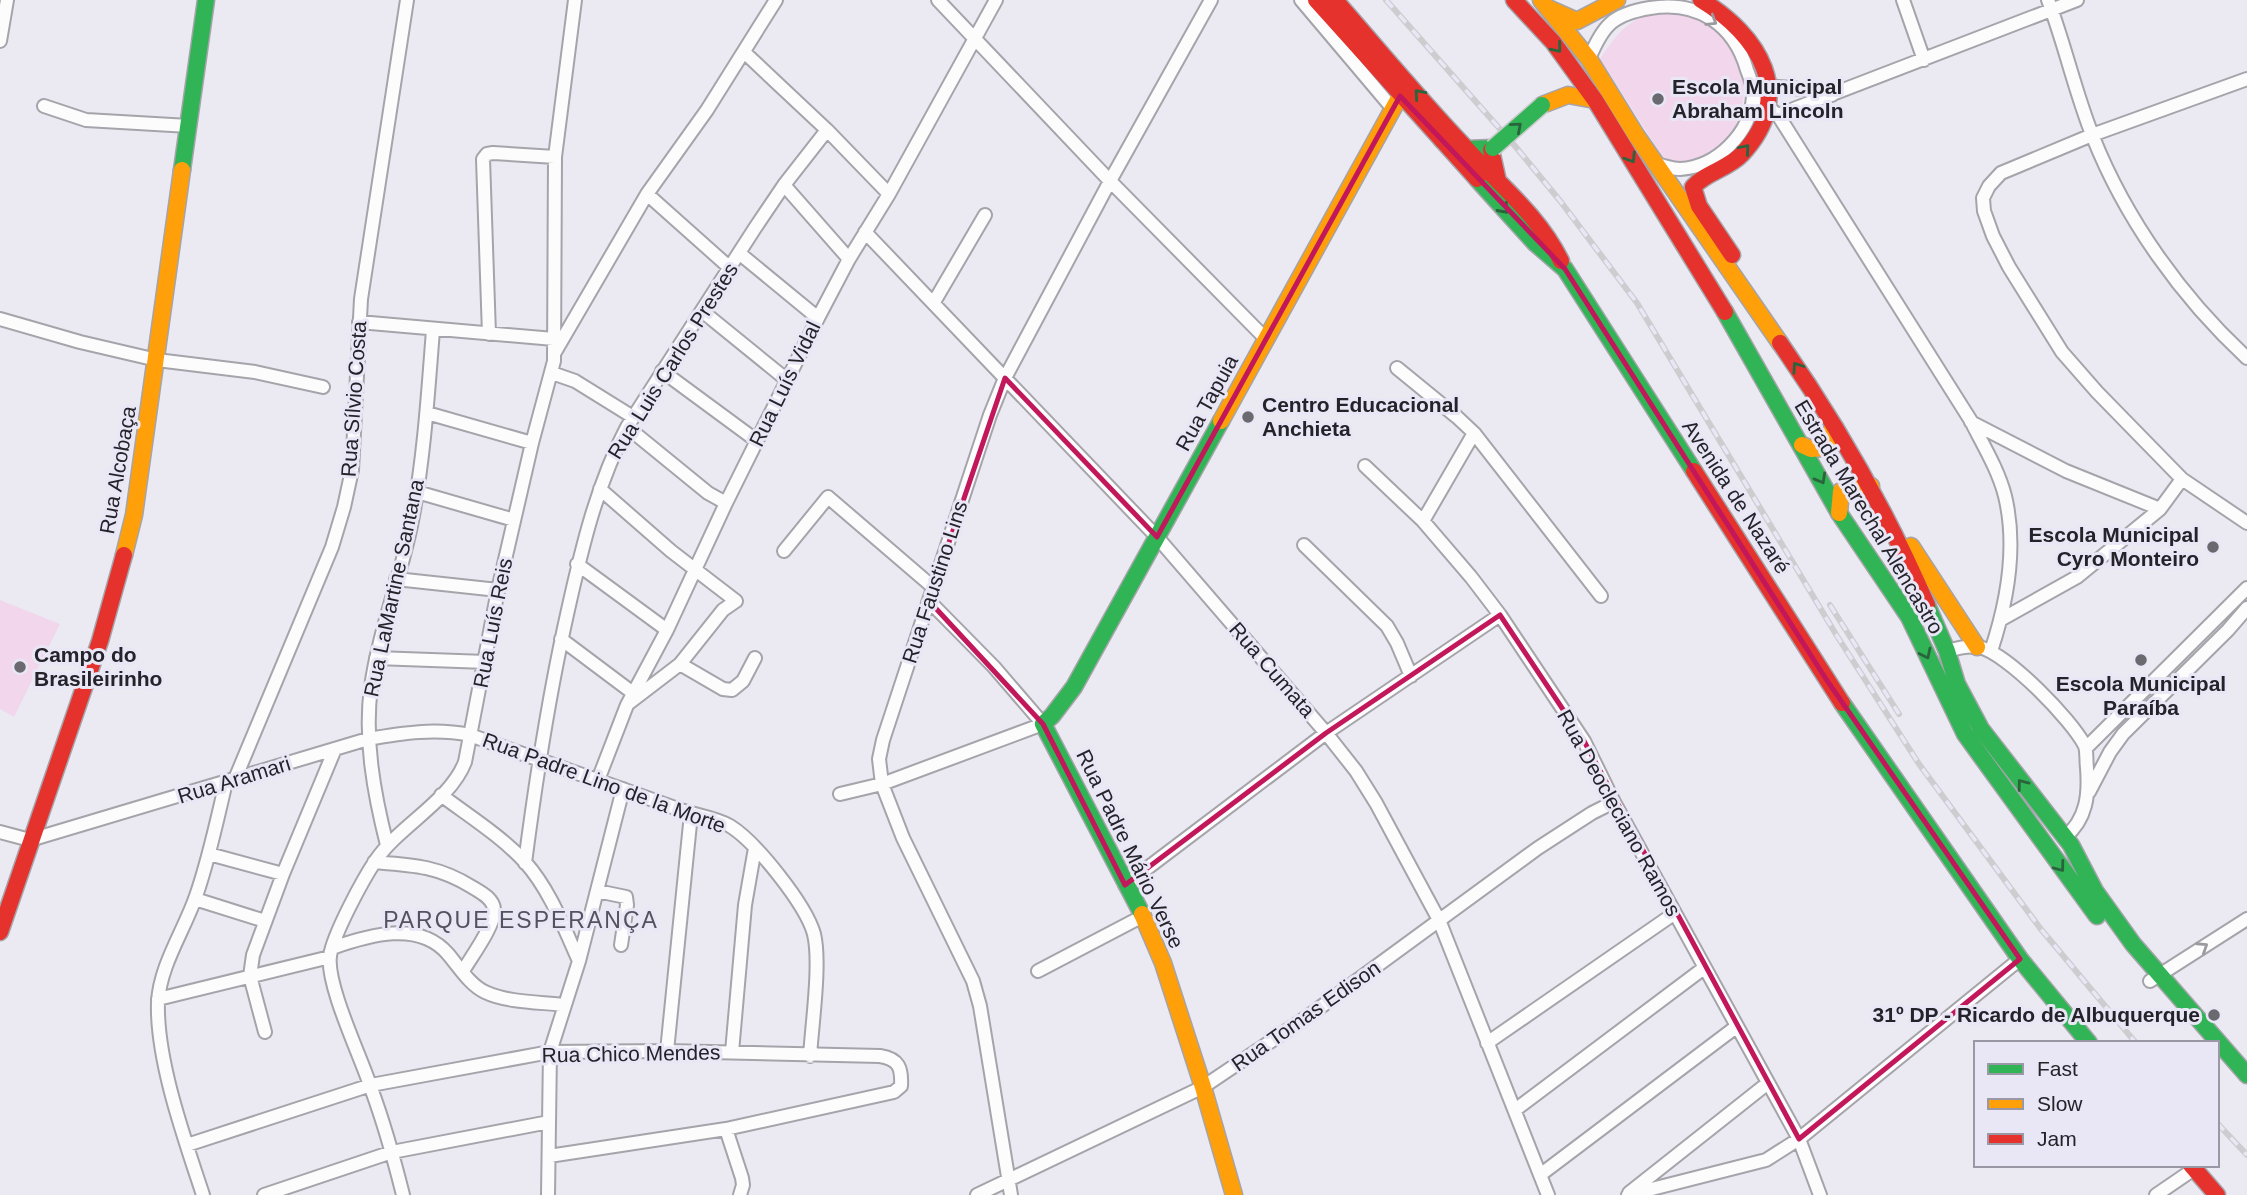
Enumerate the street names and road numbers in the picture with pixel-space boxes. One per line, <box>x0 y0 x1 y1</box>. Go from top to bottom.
street label: Rua Luis Carlos Prestes <box>603 259 742 463</box>
street label: Rua Luís Vidal <box>744 318 825 450</box>
street label: Rua Sílvio Costa <box>337 320 370 478</box>
street label: Rua Tapuia <box>1171 351 1242 455</box>
street label: Estrada Marechal Alencastro <box>1790 396 1948 638</box>
street label: Rua Alcobaça <box>95 404 140 536</box>
street label: Avenida de Nazaré <box>1678 416 1795 578</box>
street label: Rua LaMartine Santana <box>359 477 428 699</box>
street label: Rua Faustino Lins <box>897 498 972 666</box>
street label: Rua Luís Reis <box>469 556 516 690</box>
street label: Rua Cumata <box>1225 618 1320 722</box>
street label: Rua Deocleciano Ramos <box>1553 706 1686 920</box>
street label: Rua Padre Lino de la Morte <box>480 728 729 837</box>
street label: Rua Padre Mário Verse <box>1072 746 1189 952</box>
street label: Rua Aramari <box>175 751 293 808</box>
street label: Rua Tomas Edison <box>1227 956 1384 1075</box>
street label: Rua Chico Mendes <box>542 1040 720 1067</box>

